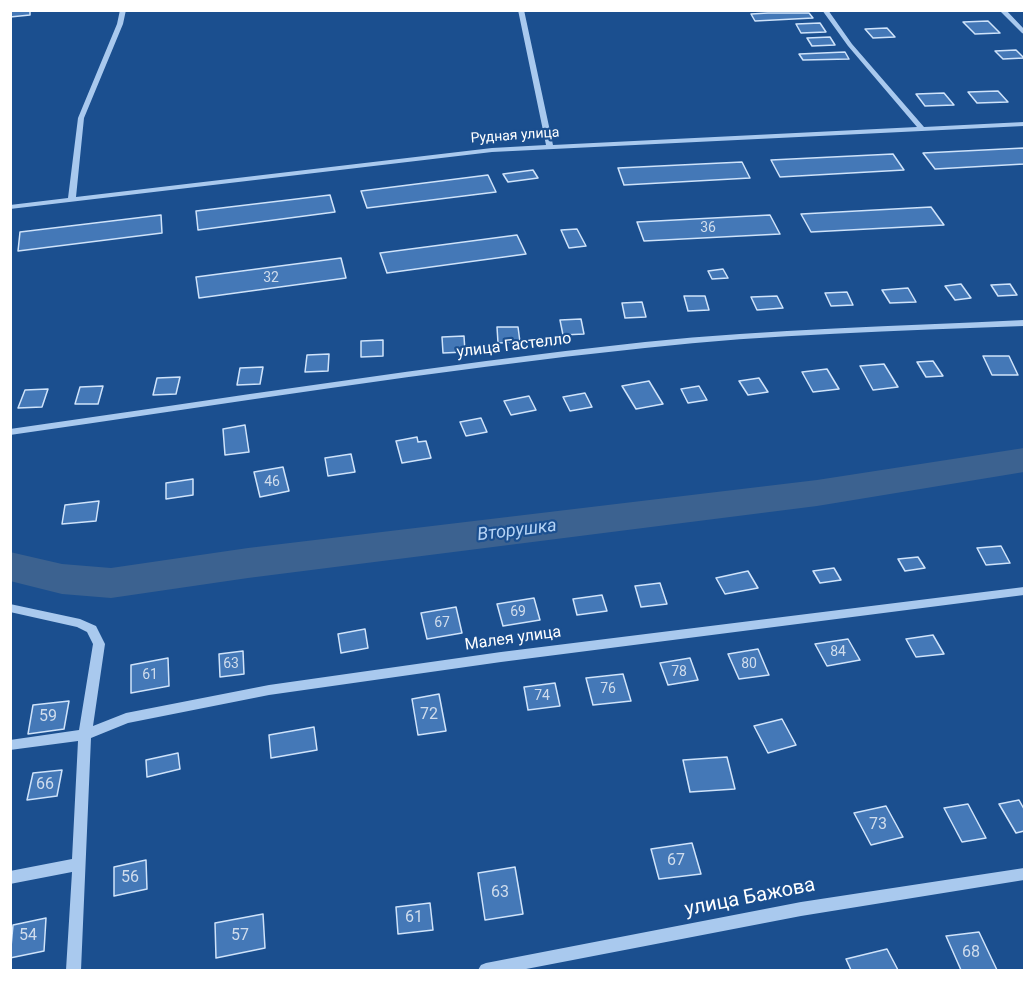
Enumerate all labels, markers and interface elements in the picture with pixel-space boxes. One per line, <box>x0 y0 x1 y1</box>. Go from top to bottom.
street label: Рудная улица <box>470 125 560 147</box>
house number: 36 <box>700 220 716 236</box>
house number: 32 <box>263 270 279 286</box>
street label: улица Гастелло <box>456 329 572 363</box>
house number: 46 <box>264 474 280 490</box>
water label: Вторушка <box>476 515 558 547</box>
house number: 69 <box>510 604 526 620</box>
house number: 67 <box>434 615 450 631</box>
street label: Малея улица <box>464 623 562 655</box>
house number: 84 <box>830 644 846 660</box>
house number: 63 <box>223 656 239 672</box>
house number: 80 <box>741 656 757 672</box>
house number: 78 <box>671 664 687 680</box>
house number: 61 <box>142 667 158 683</box>
house number: 76 <box>600 681 616 697</box>
house number: 74 <box>534 688 550 704</box>
house number: 72 <box>420 705 438 725</box>
house number: 59 <box>39 707 57 727</box>
house number: 66 <box>36 775 54 795</box>
house number: 73 <box>869 815 887 835</box>
house number: 67 <box>667 851 685 871</box>
house number: 56 <box>121 868 139 888</box>
street label: улица Бажова <box>683 874 817 922</box>
house number: 63 <box>491 883 509 903</box>
house number: 61 <box>405 908 423 928</box>
house number: 54 <box>19 926 37 946</box>
house number: 57 <box>231 926 249 946</box>
house number: 68 <box>962 943 980 963</box>

